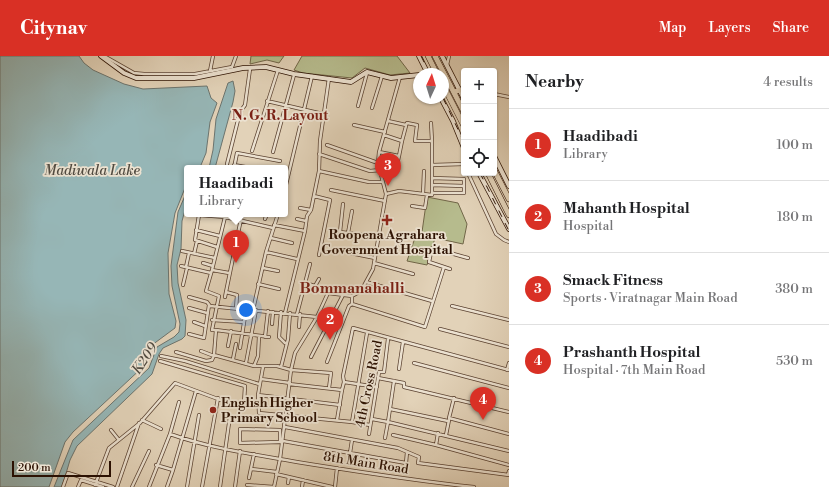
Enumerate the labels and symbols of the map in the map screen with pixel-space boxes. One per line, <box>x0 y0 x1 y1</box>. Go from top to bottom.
north arrow <box>413 68 449 104</box>
district label: N. G. R. Layout <box>232 107 329 125</box>
pin: 3 <box>375 153 401 186</box>
water label: Madiwala Lake <box>44 162 140 180</box>
marker: Roopena Agrahara Government Hospital <box>381 214 393 226</box>
place label: Roopena Agrahara Government Hospital <box>321 227 454 258</box>
pin: 1 <box>223 230 249 263</box>
district label: Bommanahalli <box>300 279 405 298</box>
your location <box>236 300 256 320</box>
pin: 2 <box>317 307 343 340</box>
street label: 4th Cross Road <box>352 338 386 429</box>
water label: K209 <box>128 339 162 378</box>
pin: 4 <box>470 387 496 420</box>
place label: English Higher Primary School <box>221 395 318 426</box>
marker: English Higher Primary School <box>208 405 218 415</box>
street label: 8th Main Road <box>322 448 410 478</box>
scale bar <box>12 459 111 478</box>

